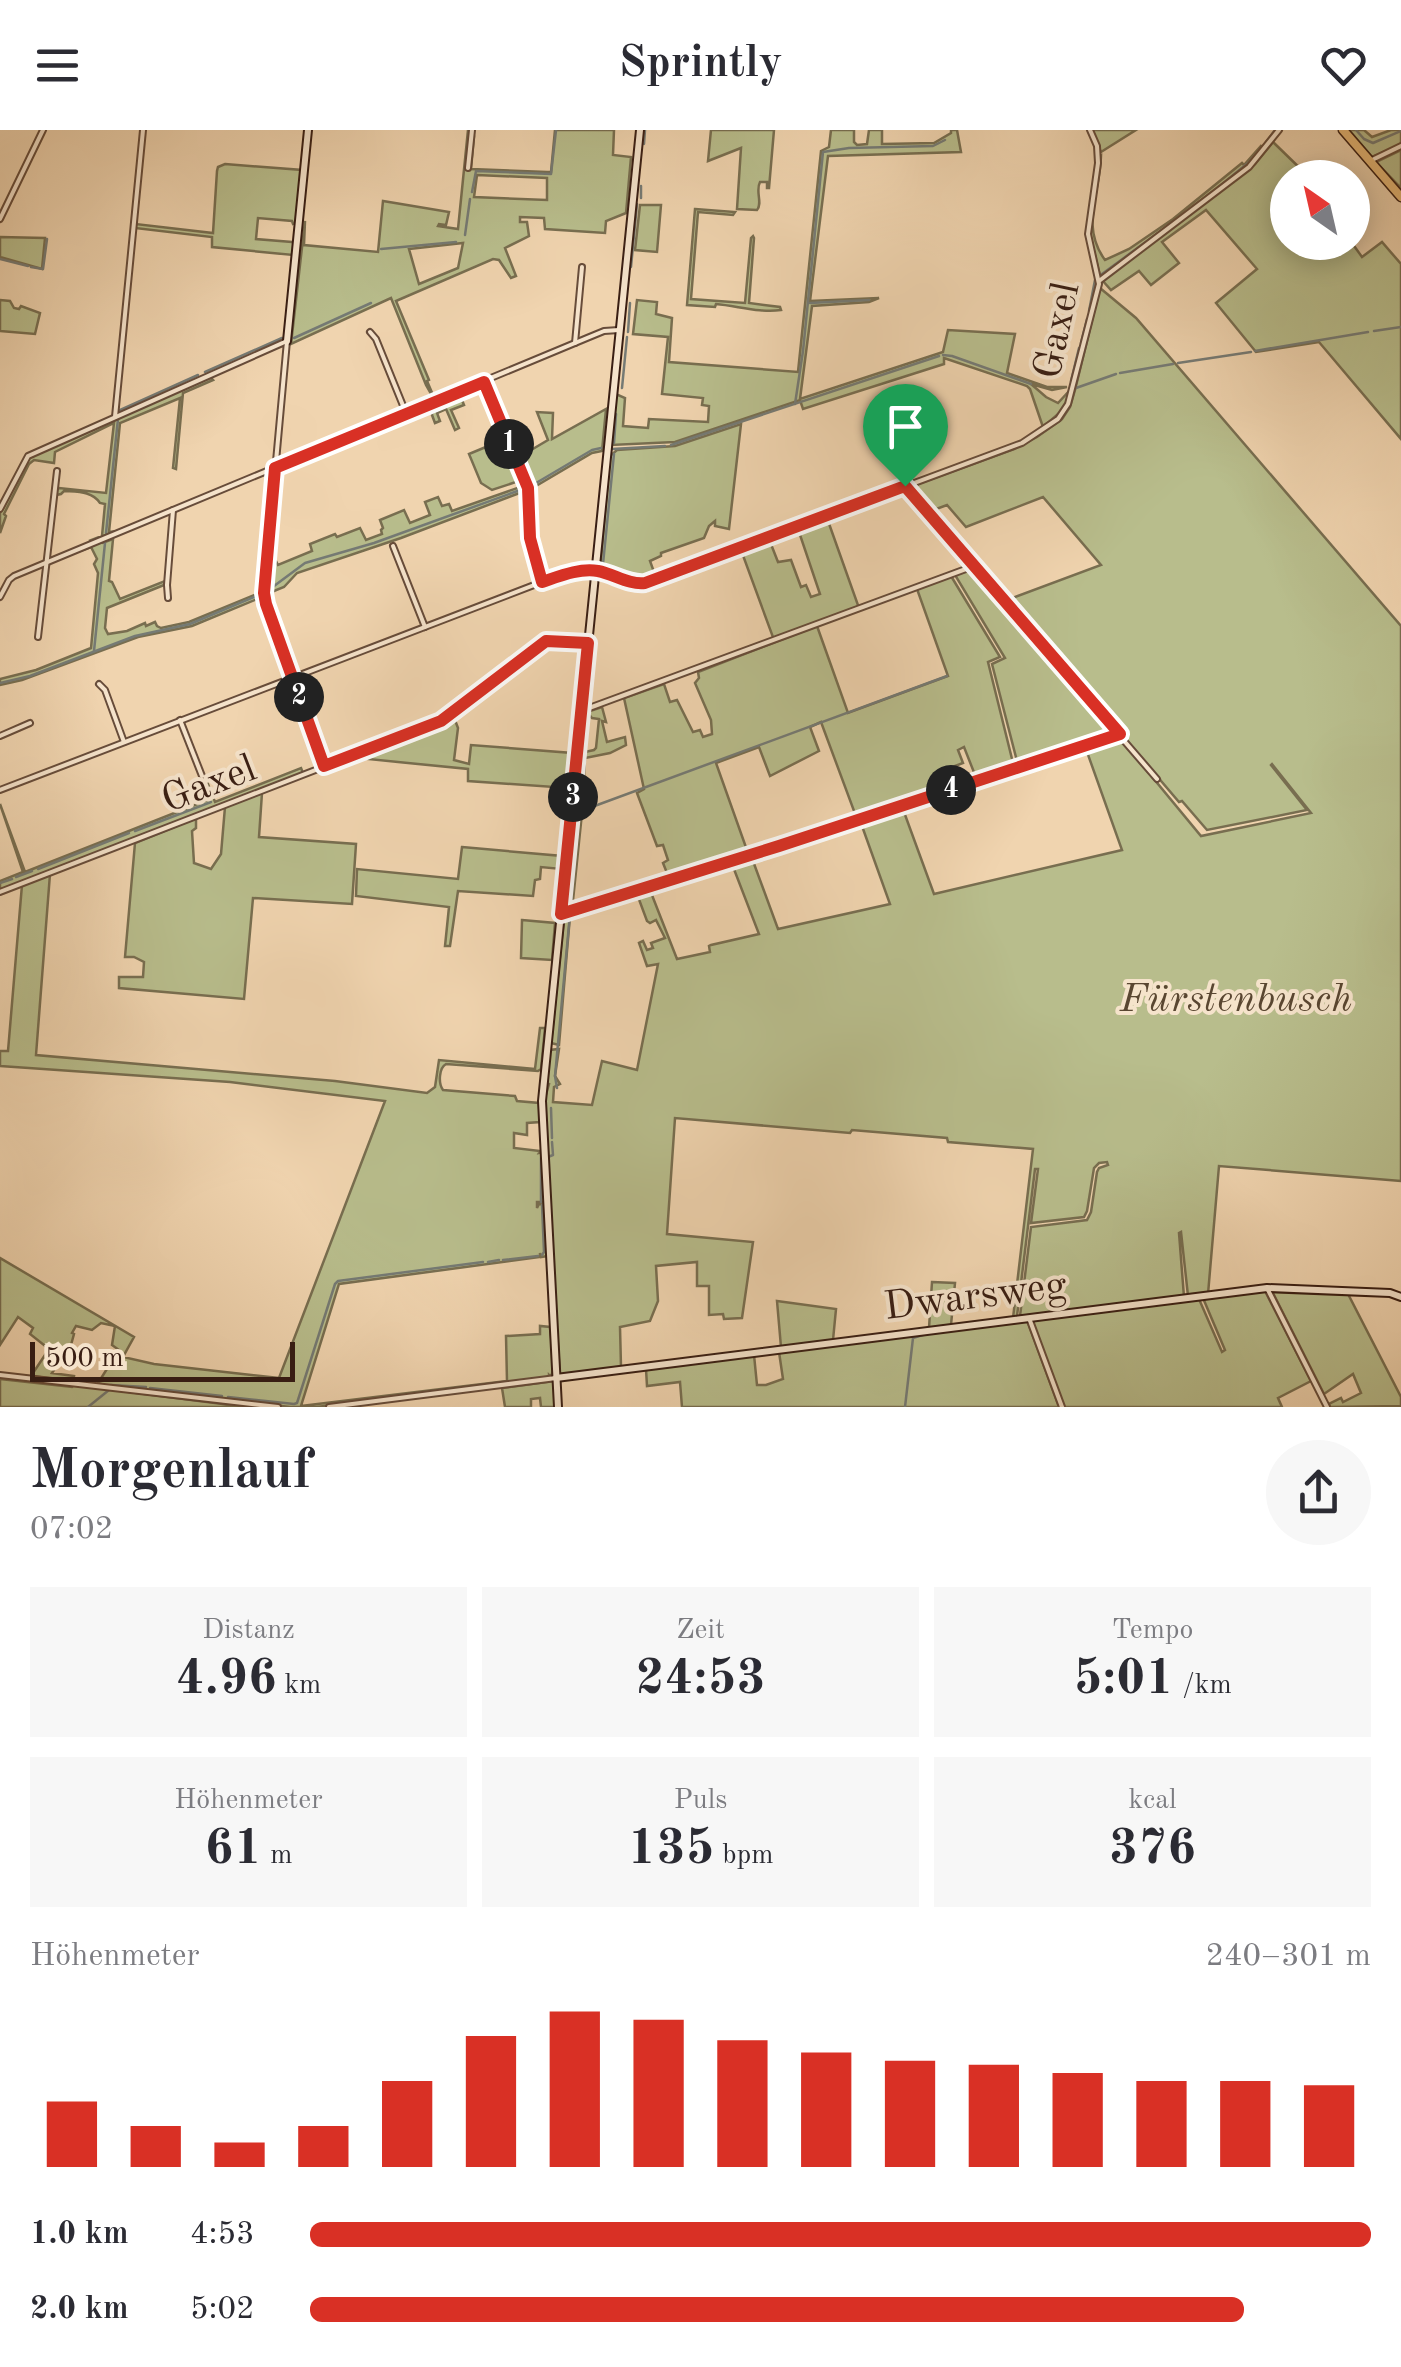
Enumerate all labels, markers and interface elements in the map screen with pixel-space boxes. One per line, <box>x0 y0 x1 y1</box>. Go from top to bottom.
icon: menu <box>30 38 85 93</box>
icon: heart <box>1316 38 1371 93</box>
text: Sprintly <box>618 42 783 87</box>
north arrow <box>1270 160 1370 260</box>
map controls <box>1270 160 1370 260</box>
street label: Gaxel <box>1029 279 1089 383</box>
pin <box>863 384 948 487</box>
icon: arrive <box>878 399 933 454</box>
pin: 1 <box>484 419 534 469</box>
text: 1 <box>501 430 517 458</box>
pin: 2 <box>274 672 324 722</box>
text: 2 <box>291 683 307 711</box>
street label: Gaxel <box>157 750 262 822</box>
pin: 4 <box>926 765 976 815</box>
pin: 3 <box>548 772 598 822</box>
text: 4 <box>943 776 959 804</box>
text: 3 <box>565 783 581 811</box>
park label: Fürstenbusch <box>1119 981 1352 1021</box>
street label: Dwarsweg <box>882 1267 1069 1329</box>
scale bar <box>30 1337 295 1382</box>
text: 500 m <box>45 1345 124 1373</box>
button: share <box>1266 1440 1371 1545</box>
text: Morgenlauf <box>30 1445 312 1500</box>
text: 07:02 <box>30 1514 113 1546</box>
text: Distanz <box>202 1617 295 1645</box>
text: Zeit <box>676 1617 725 1645</box>
text: Tempo <box>1112 1617 1193 1645</box>
text: 4.96 <box>176 1655 277 1705</box>
text: 24:53 <box>636 1655 766 1705</box>
text: 5:01 <box>1073 1655 1174 1705</box>
text: km <box>277 1672 321 1700</box>
text: /km <box>1174 1672 1232 1700</box>
text: Höhenmeter <box>174 1787 323 1815</box>
text: Puls <box>674 1787 727 1815</box>
text: kcal <box>1128 1787 1177 1815</box>
text: 61 <box>204 1825 262 1875</box>
text: 135 <box>628 1825 715 1875</box>
text: 376 <box>1109 1825 1196 1875</box>
text: m <box>262 1842 293 1870</box>
text: bpm <box>715 1842 773 1870</box>
text: Höhenmeter <box>30 1941 200 1973</box>
text: 240–301 m <box>1205 1941 1371 1973</box>
text: 1.0 km <box>30 2219 129 2251</box>
text: 4:53 <box>190 2219 255 2251</box>
text: 2.0 km <box>30 2294 129 2326</box>
text: 5:02 <box>190 2294 255 2326</box>

